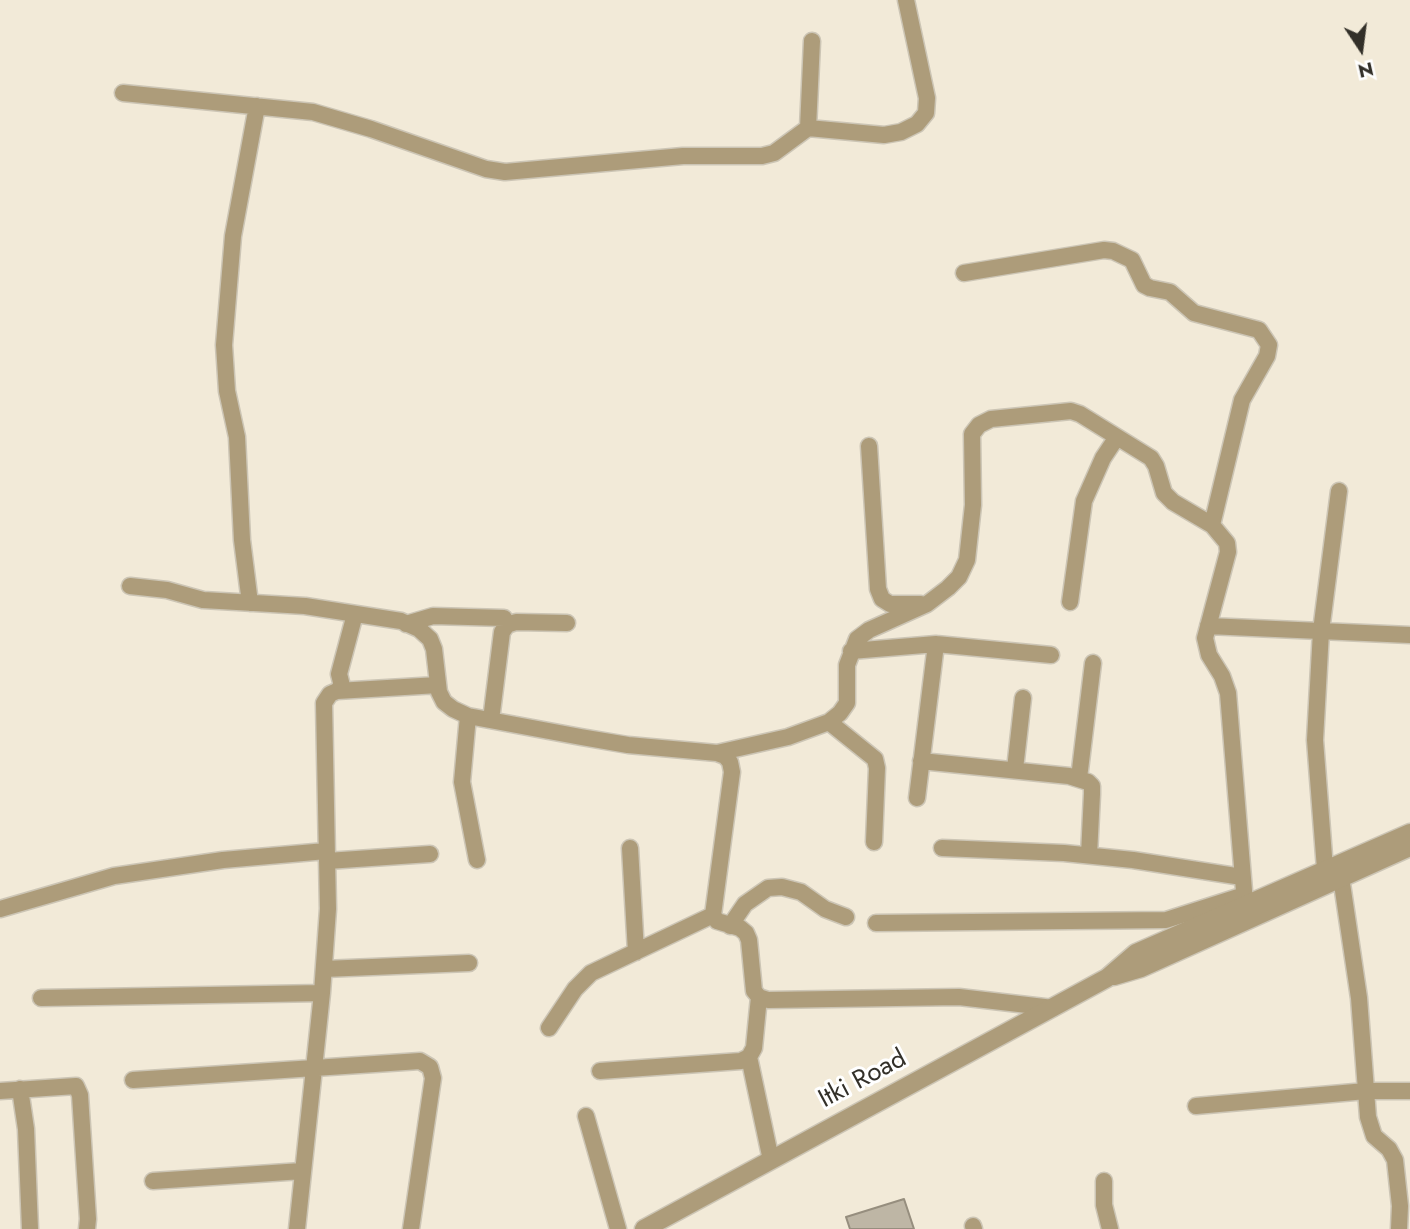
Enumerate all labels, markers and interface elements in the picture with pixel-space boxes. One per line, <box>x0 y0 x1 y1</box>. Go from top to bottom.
north arrow <box>1326 14 1396 84</box>
text: N <box>1355 55 1376 85</box>
street label: Itki Road <box>814 1044 912 1116</box>

